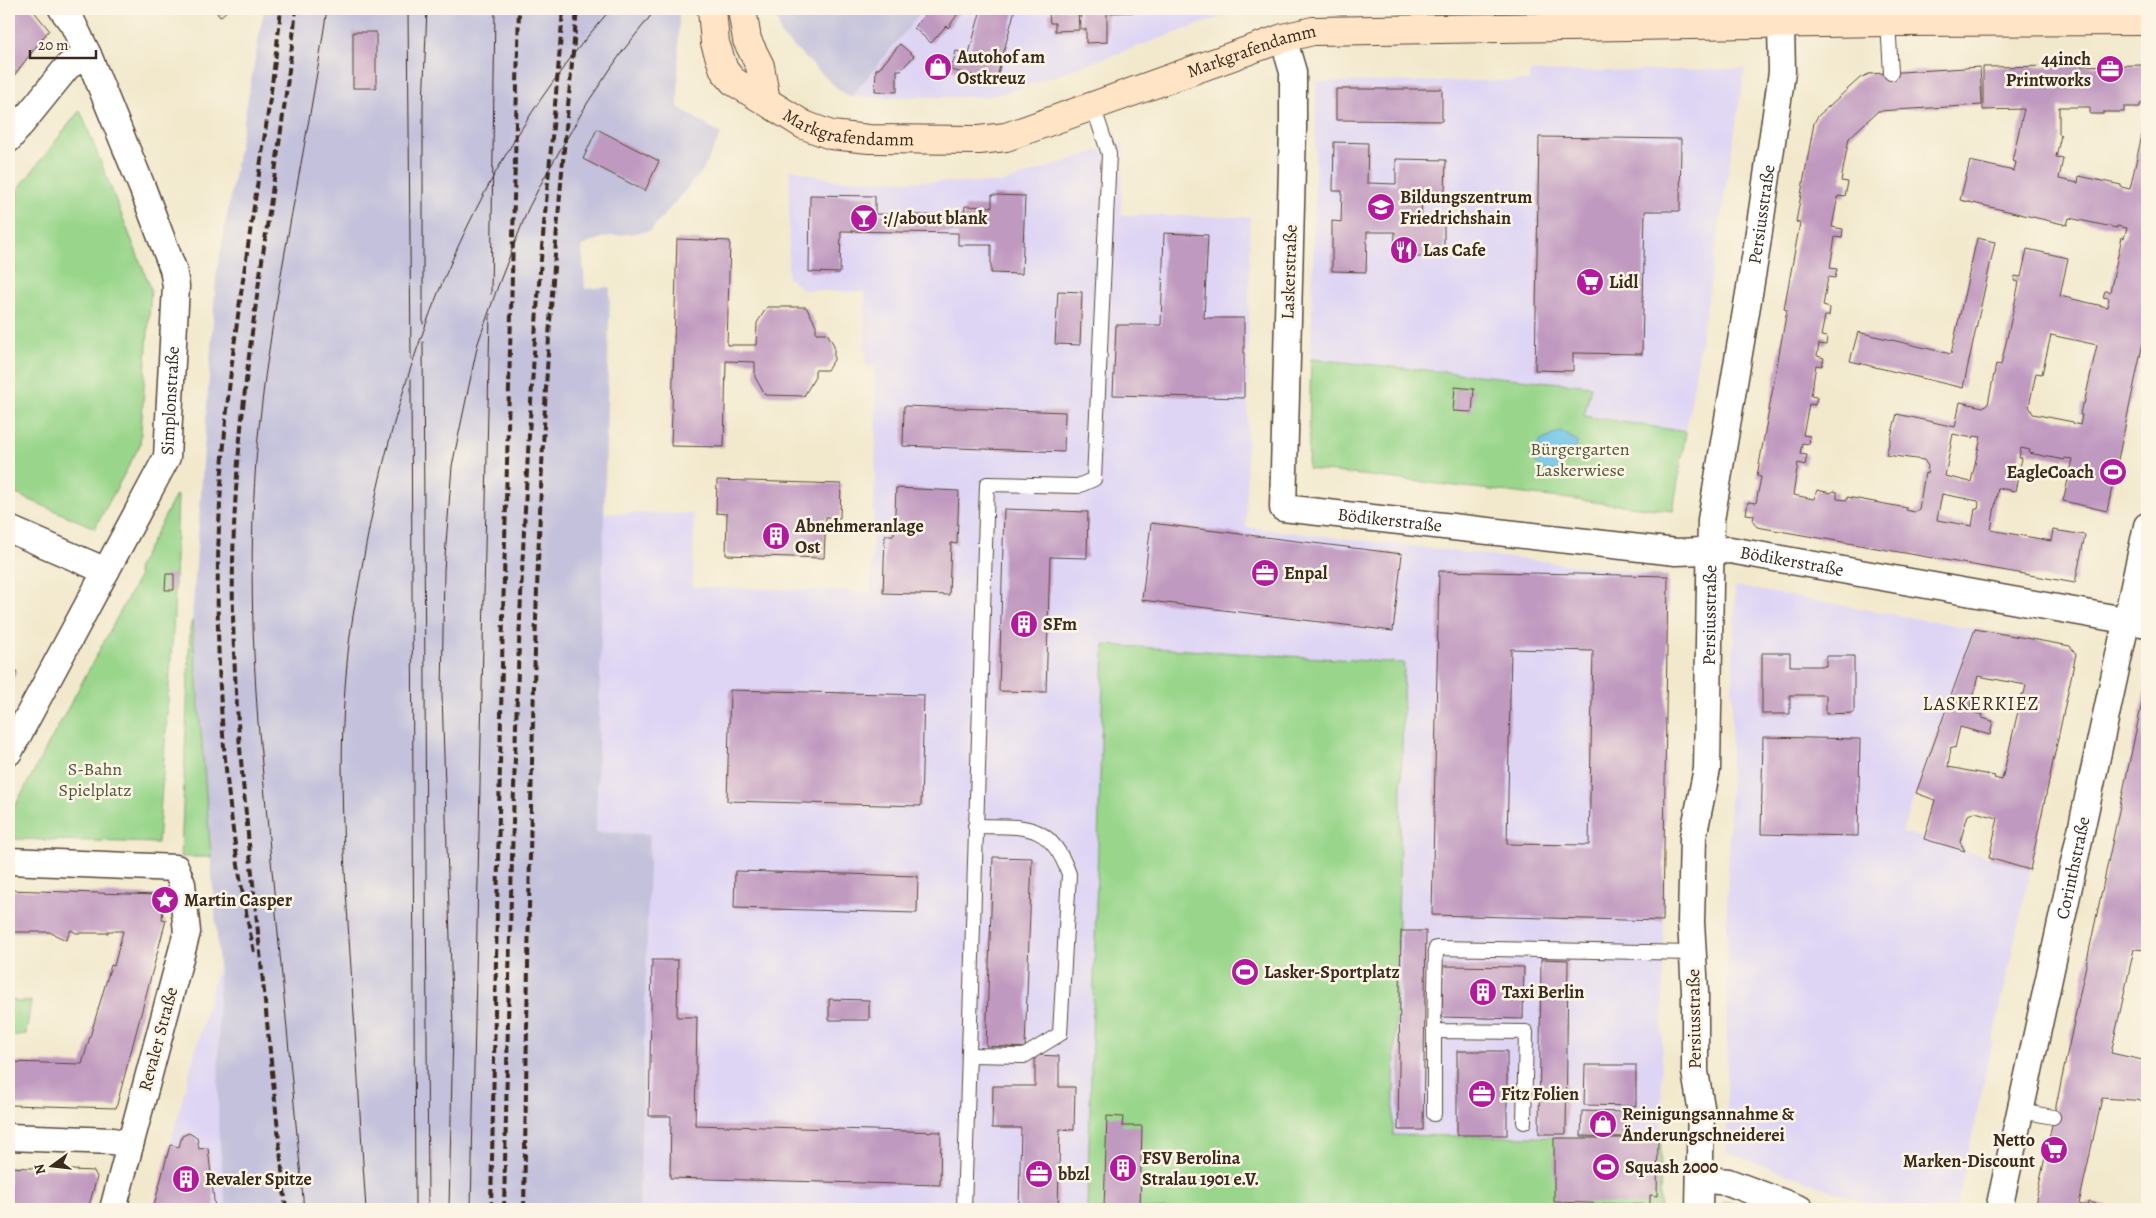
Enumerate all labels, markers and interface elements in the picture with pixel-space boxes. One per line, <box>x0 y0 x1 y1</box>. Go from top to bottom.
street label: Markgrafendamm <box>1184 19 1319 83</box>
scale bar <box>30 28 96 60</box>
text: 20 m <box>38 35 69 55</box>
place label: Autohof am Ostkreuz <box>956 45 1045 90</box>
place label: 44inch Printworks <box>2006 47 2091 92</box>
shop icon: Autohof am Ostkreuz <box>923 52 953 82</box>
office icon: 44inch Printworks <box>2095 54 2125 84</box>
street label: Markgrafendamm <box>778 103 914 151</box>
street label: Persiusstraße <box>1742 163 1781 266</box>
place label: Bildungszentrum Friedrichshain <box>1400 185 1532 230</box>
school or university icon: Bildungszentrum Friedrichshain <box>1366 192 1396 222</box>
bar icon: ://about blank <box>849 203 879 233</box>
place label: ://about blank <box>883 206 988 230</box>
street label: Laskerstraße <box>1275 224 1303 320</box>
restaurant icon: Las Cafe <box>1389 235 1419 265</box>
place label: Las Cafe <box>1423 238 1486 262</box>
supermarket icon: Lidl <box>1575 267 1605 297</box>
place label: Lidl <box>1609 270 1638 294</box>
street label: Simplonstraße <box>155 346 185 456</box>
park label: Bürgergarten Laskerwiese <box>1530 437 1630 482</box>
sports icon: EagleCoach <box>2098 457 2128 487</box>
place label: EagleCoach <box>2006 460 2094 484</box>
street label: Bödikerstraße <box>1336 502 1443 538</box>
place label: Abnehmeranlage Ost <box>794 514 924 559</box>
building icon: Abnehmeranlage Ost <box>761 521 791 551</box>
street label: Bödikerstraße <box>1738 540 1846 582</box>
office icon: Enpal <box>1250 558 1280 588</box>
place label: Enpal <box>1284 561 1328 585</box>
street label: Persiusstraße <box>1697 565 1722 666</box>
building icon: SFm <box>1009 609 1039 639</box>
place label: SFm <box>1043 612 1077 636</box>
district label: LASKERKIEZ <box>1923 691 2039 717</box>
park label: S-Bahn Spielplatz <box>58 757 132 802</box>
street label: Corinthstraße <box>2050 814 2096 921</box>
place icon: Martin Casper <box>150 885 180 915</box>
place label: Martin Casper <box>184 888 293 912</box>
sports icon: Lasker-Sportplatz <box>1230 957 1260 987</box>
place label: Lasker-Sportplatz <box>1264 960 1400 984</box>
street label: Persiusstraße <box>1681 969 1707 1069</box>
building icon: Taxi Berlin <box>1468 977 1498 1007</box>
place label: Taxi Berlin <box>1502 980 1584 1004</box>
street label: Revaler Straße <box>133 984 183 1094</box>
office icon: Fitz Folien <box>1467 1079 1497 1109</box>
place label: Fitz Folien <box>1501 1082 1579 1106</box>
place label: Reinigungsannahme & Änderungschneiderei <box>1621 1102 1795 1147</box>
shop icon: Reinigungsannahme & Änderungschneiderei <box>1588 1109 1618 1139</box>
place label: Netto Marken-Discount <box>1903 1128 2035 1173</box>
supermarket icon: Netto Marken-Discount <box>2039 1135 2069 1165</box>
north arrow <box>28 1140 78 1190</box>
place label: FSV Berolina Stralau 1901 e.V. <box>1142 1146 1259 1191</box>
sports icon: Squash 2000 <box>1591 1152 1621 1182</box>
building icon: FSV Berolina Stralau 1901 e.V. <box>1108 1153 1138 1183</box>
place label: Squash 2000 <box>1625 1155 1718 1179</box>
office icon: bbzl <box>1024 1159 1054 1189</box>
text: N <box>29 1162 50 1177</box>
place label: bbzl <box>1057 1162 1090 1186</box>
building icon: Revaler Spitze <box>171 1164 201 1194</box>
place label: Revaler Spitze <box>205 1167 312 1191</box>

